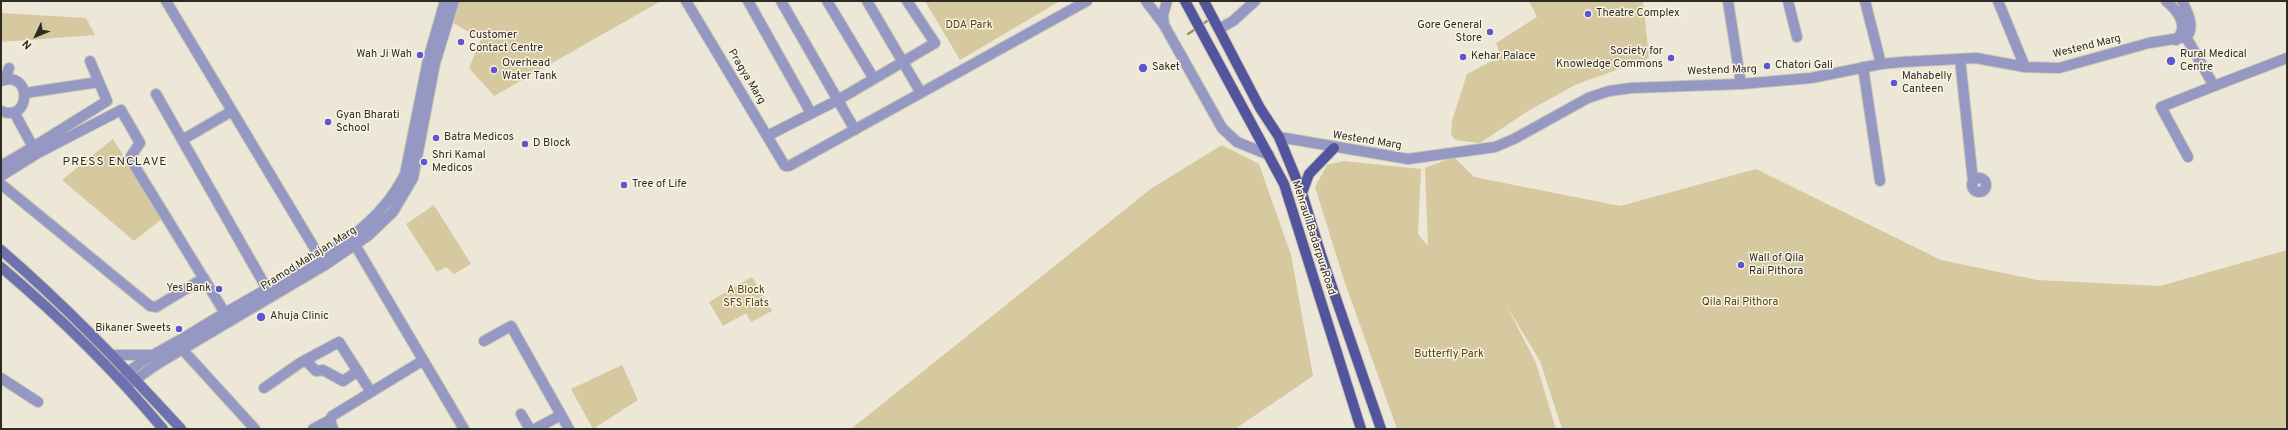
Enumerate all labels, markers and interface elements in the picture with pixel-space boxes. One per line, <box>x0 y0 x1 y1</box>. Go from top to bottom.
place label: Theatre Complex <box>1596 7 1680 21</box>
marker: Theatre Complex <box>1583 9 1593 19</box>
north arrow <box>16 16 56 56</box>
park label: DDA Park <box>945 19 993 33</box>
place label: Gore General Store <box>1417 19 1482 45</box>
marker: Gore General Store <box>1485 27 1495 37</box>
place label: Customer Contact Centre <box>469 29 543 55</box>
street label: Westend Marg <box>2052 32 2122 62</box>
text: N <box>20 37 35 52</box>
marker: Customer Contact Centre <box>456 37 466 47</box>
place label: Society for Knowledge Commons <box>1556 45 1663 71</box>
street label: Pragya Marg <box>724 47 768 107</box>
place label: Wah Ji Wah <box>356 48 412 62</box>
place label: Rural Medical Centre <box>2180 48 2247 74</box>
marker: Wah Ji Wah <box>415 50 425 60</box>
place label: Kehar Palace <box>1471 50 1536 64</box>
marker: Kehar Palace <box>1458 52 1468 62</box>
marker: Society for Knowledge Commons <box>1666 53 1676 63</box>
marker: Rural Medical Centre <box>2165 55 2177 67</box>
place label: Overhead Water Tank <box>502 57 557 83</box>
place label: Chatori Gali <box>1775 59 1833 73</box>
place label: Saket <box>1152 61 1180 75</box>
marker: Chatori Gali <box>1762 61 1772 71</box>
marker: Saket <box>1137 62 1149 74</box>
street label: Westend Marg <box>1687 63 1757 79</box>
marker: Overhead Water Tank <box>489 65 499 75</box>
place label: Mahabelly Canteen <box>1902 70 1952 96</box>
marker: Mahabelly Canteen <box>1889 78 1899 88</box>
place label: Gyan Bharati School <box>336 109 399 135</box>
marker: Gyan Bharati School <box>323 117 333 127</box>
street label: Westend Marg <box>1332 129 1402 153</box>
place label: Batra Medicos <box>444 131 514 145</box>
marker: Batra Medicos <box>431 133 441 143</box>
place label: D Block <box>533 137 571 151</box>
marker: D Block <box>520 139 530 149</box>
place label: Shri Kamal Medicos <box>432 149 486 175</box>
district label: PRESS ENCLAVE <box>63 156 167 170</box>
marker: Shri Kamal Medicos <box>419 157 429 167</box>
place label: Tree of Life <box>632 178 687 192</box>
street label: Mehrauli Badarpur Road <box>1288 179 1338 297</box>
marker: Tree of Life <box>619 180 629 190</box>
street label: Pramod Mahajan Marg <box>259 224 359 294</box>
place label: Wall of Qila Rai Pithora <box>1749 252 1804 278</box>
marker: Wall of Qila Rai Pithora <box>1736 260 1746 270</box>
place label: Yes Bank <box>166 282 211 296</box>
marker: Yes Bank <box>214 284 224 294</box>
park label: A Block SFS Flats <box>723 284 769 310</box>
park label: Qila Rai Pithora <box>1702 296 1778 310</box>
place label: Ahuja Clinic <box>270 310 329 324</box>
marker: Ahuja Clinic <box>255 311 267 323</box>
place label: Bikaner Sweets <box>95 322 171 336</box>
marker: Bikaner Sweets <box>174 324 184 334</box>
park label: Butterfly Park <box>1414 348 1484 362</box>

